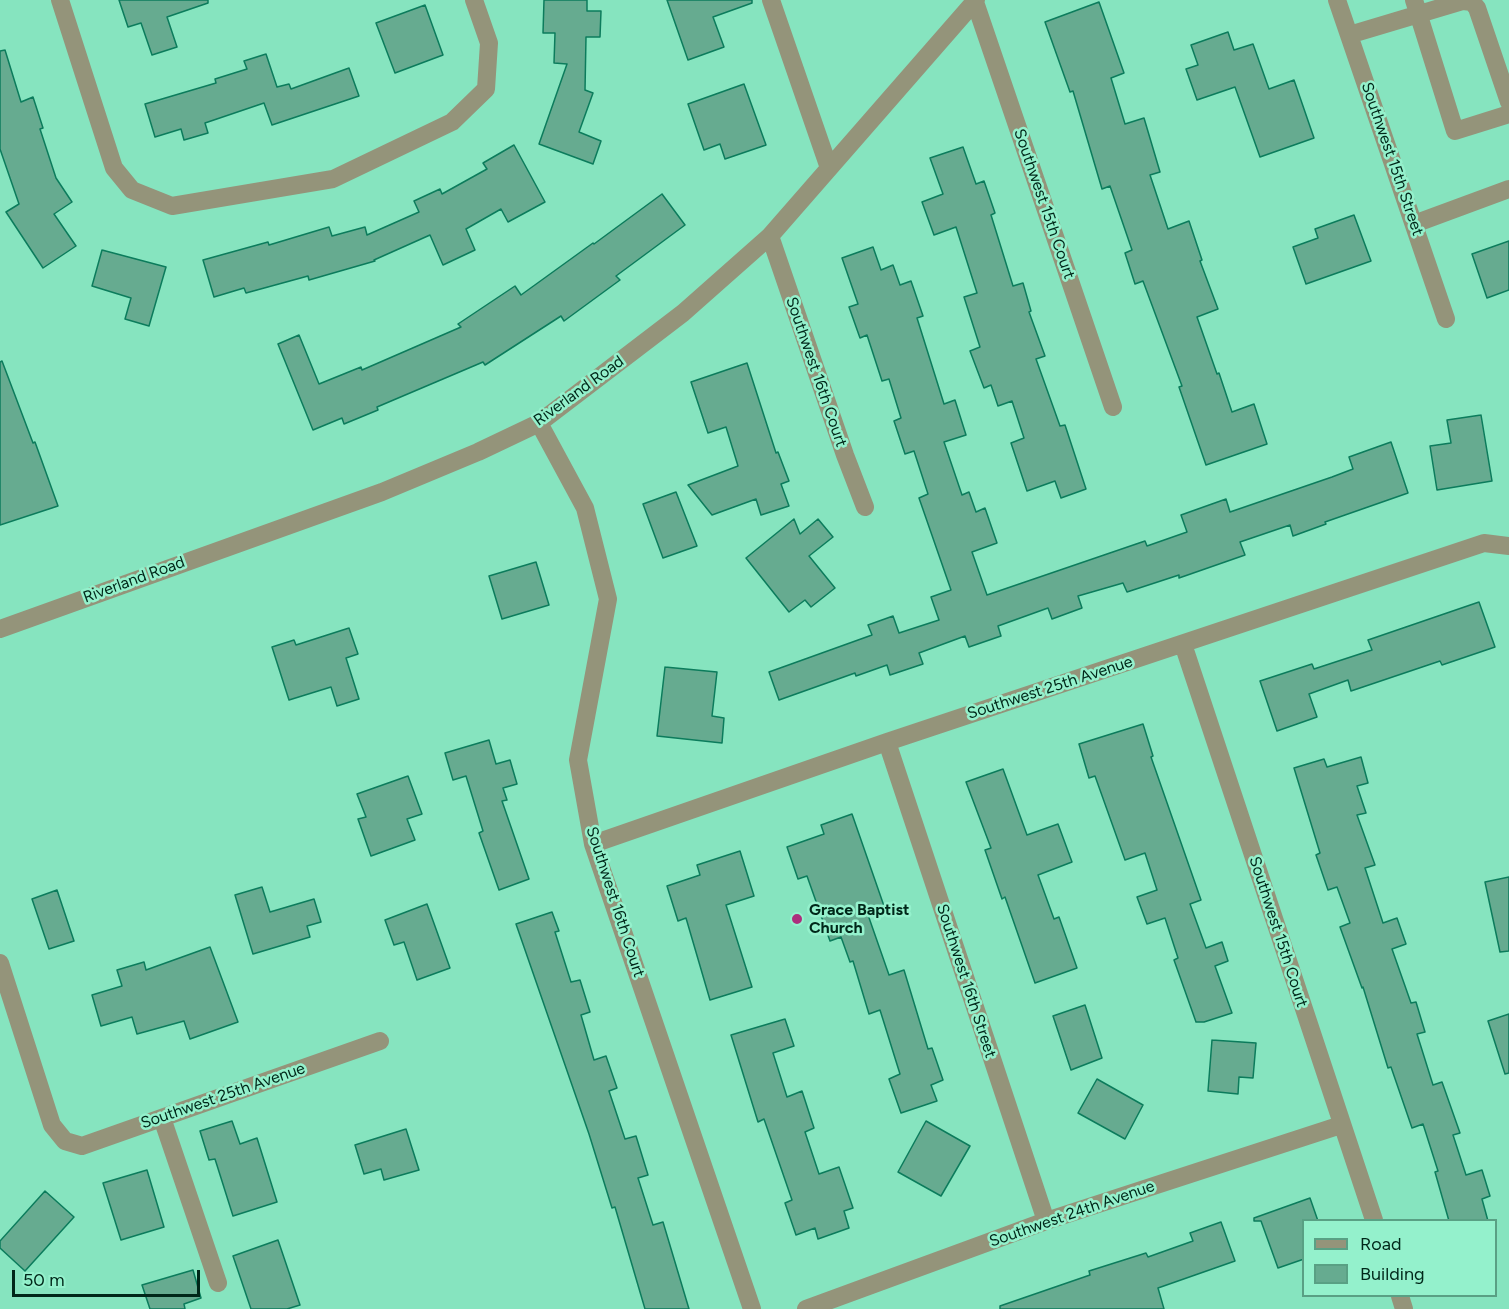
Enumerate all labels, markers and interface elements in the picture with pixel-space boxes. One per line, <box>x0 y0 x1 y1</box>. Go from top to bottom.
street label: Southwest 15th Street <box>1357 80 1427 238</box>
street label: Southwest 15th Court <box>1009 126 1079 282</box>
street label: Southwest 16th Court <box>781 295 851 449</box>
street label: Riverland Road <box>530 352 628 430</box>
street label: Riverland Road <box>81 553 187 607</box>
street label: Southwest 25th Avenue <box>965 652 1135 724</box>
street label: Southwest 16th Court <box>582 824 648 980</box>
street label: Southwest 15th Court <box>1245 854 1311 1010</box>
place label: Grace Baptist Church <box>809 900 909 938</box>
street label: Southwest 16th Street <box>932 902 1000 1060</box>
marker: Grace Baptist Church <box>790 912 804 926</box>
street label: Southwest 25th Avenue <box>138 1059 308 1133</box>
street label: Southwest 24th Avenue <box>987 1177 1157 1251</box>
legend <box>1302 1219 1497 1297</box>
text: Road <box>1360 1233 1401 1255</box>
scale bar <box>15 1258 202 1296</box>
text: Building <box>1360 1263 1425 1285</box>
text: 50 m <box>23 1269 65 1291</box>

